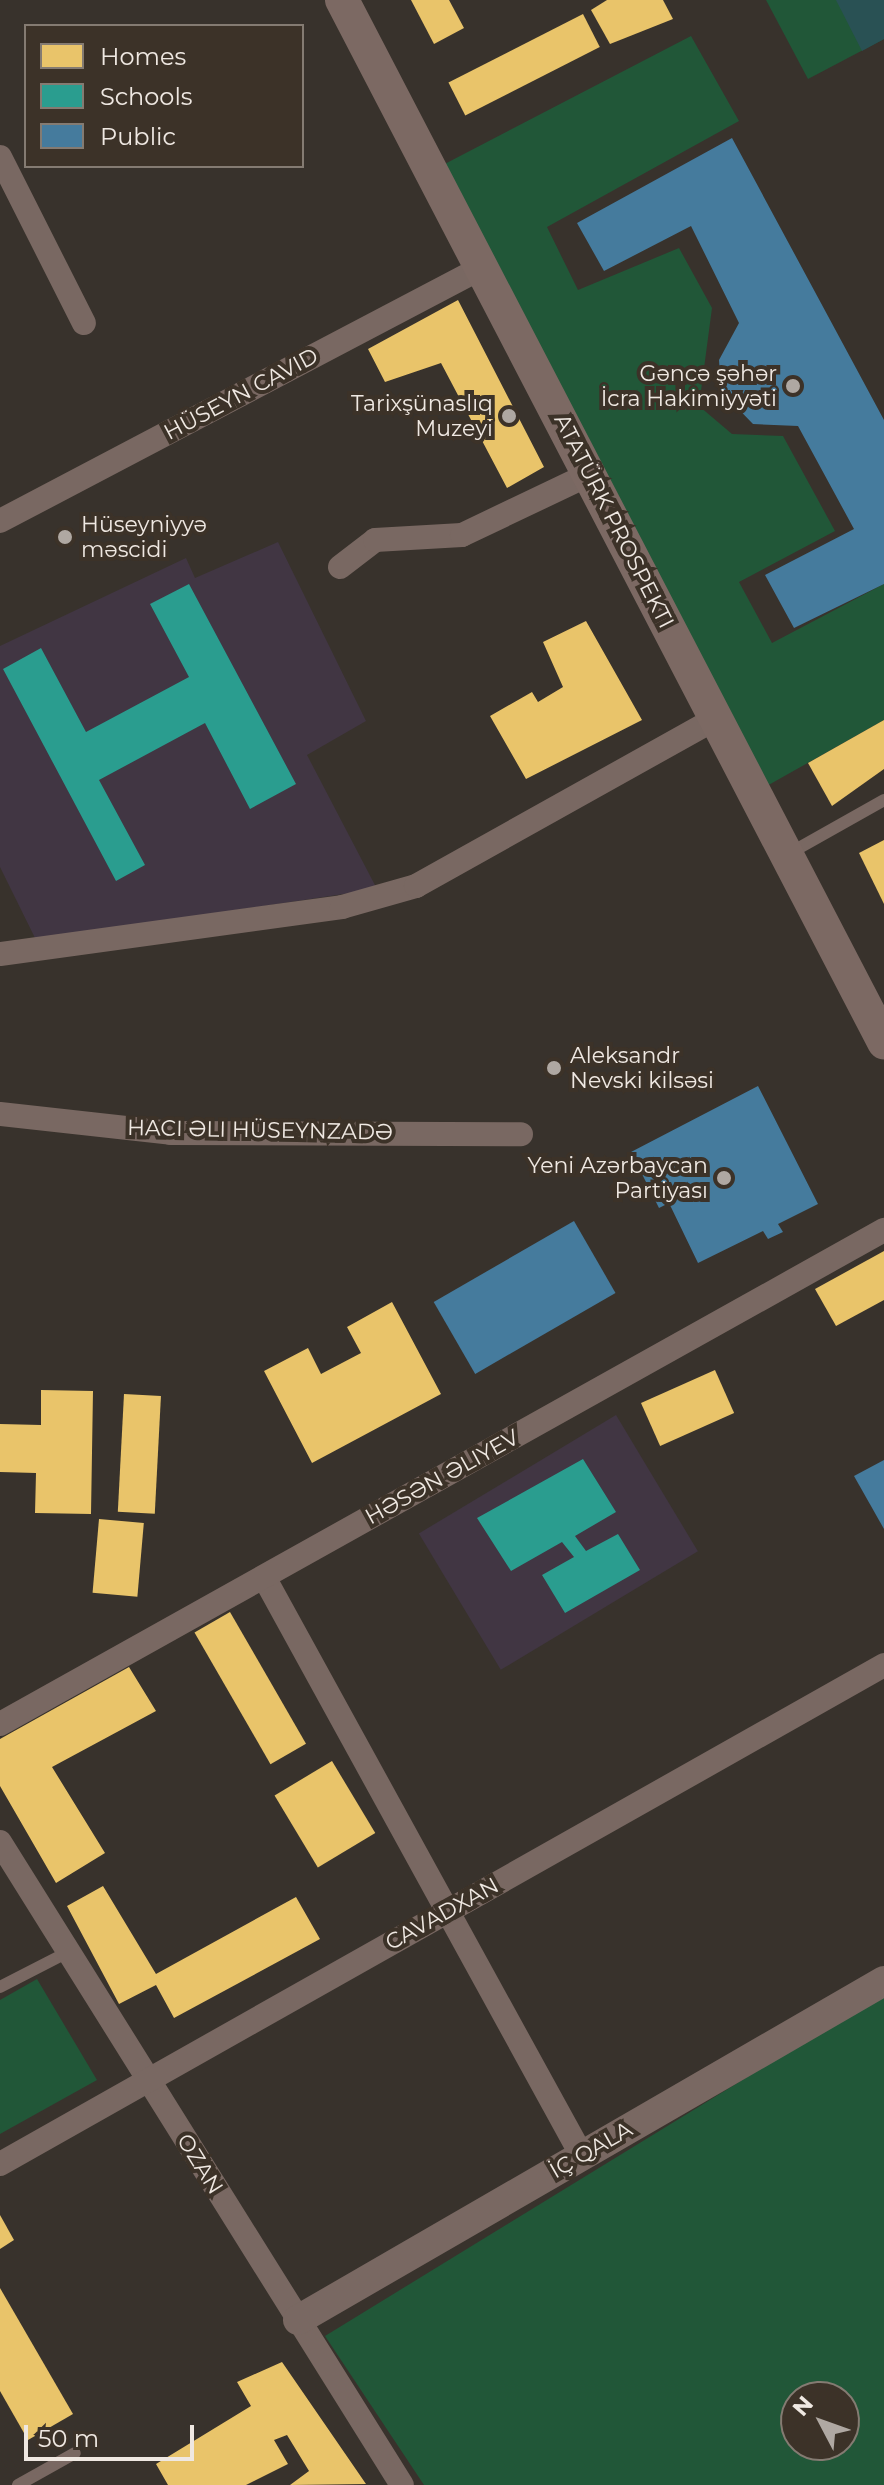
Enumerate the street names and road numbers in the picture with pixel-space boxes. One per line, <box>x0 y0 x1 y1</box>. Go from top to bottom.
street label: HÜSEYN CAVID <box>159 342 323 446</box>
street label: ATATÜRK PROSPEKTI <box>548 409 680 633</box>
street label: HACI ƏLI HÜSEYNZADƏ <box>127 1114 393 1146</box>
street label: HƏSƏN ƏLIYEV <box>360 1424 524 1530</box>
street label: CAVADXAN <box>381 1872 503 1956</box>
street label: İÇ QALA <box>545 2116 637 2184</box>
street label: OZAN <box>171 2129 229 2199</box>

